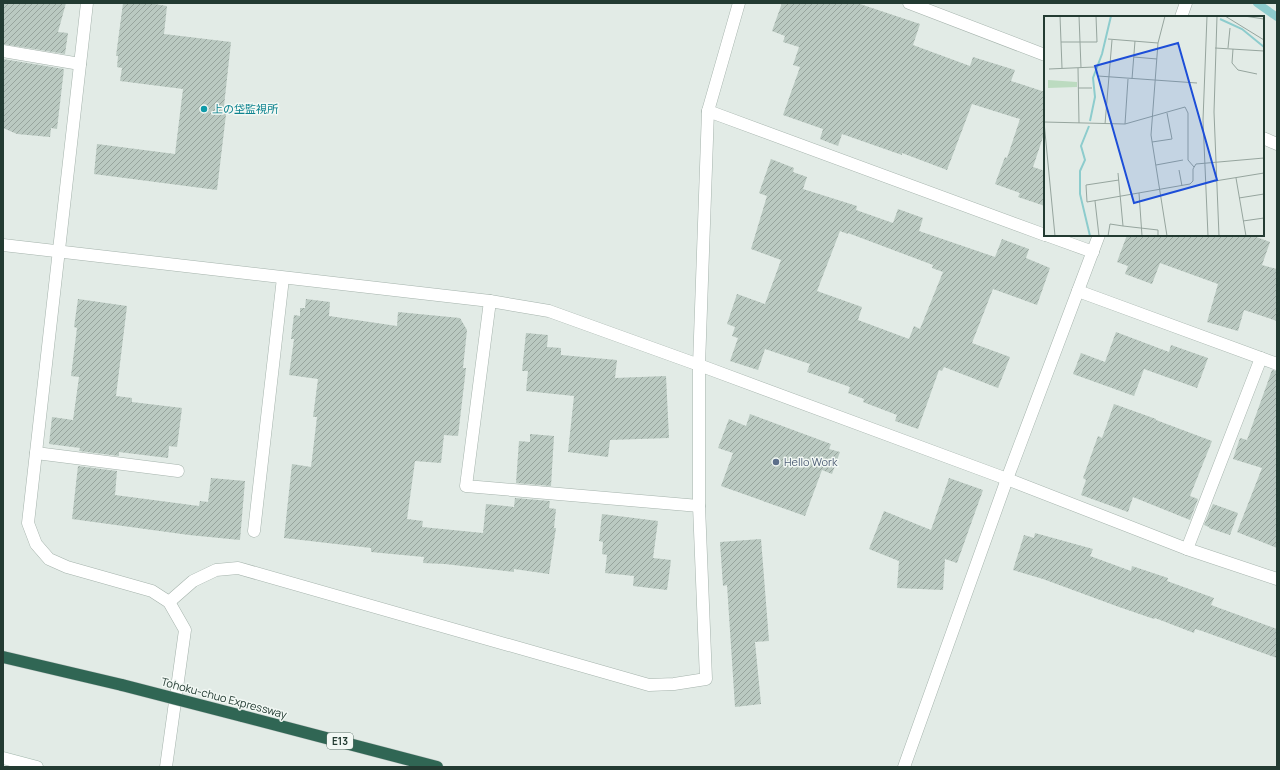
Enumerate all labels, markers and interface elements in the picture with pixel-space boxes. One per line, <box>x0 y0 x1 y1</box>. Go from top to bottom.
inset map <box>1044 16 1264 236</box>
place label: 上の垈監視所 <box>212 101 279 116</box>
marker: 上の垈監視所 <box>199 104 209 114</box>
place label: Hello Work <box>784 454 838 469</box>
marker: Hello Work <box>771 457 781 467</box>
street label: Tohoku-chuo Expressway <box>160 674 289 722</box>
road number: E13 <box>327 733 353 749</box>

